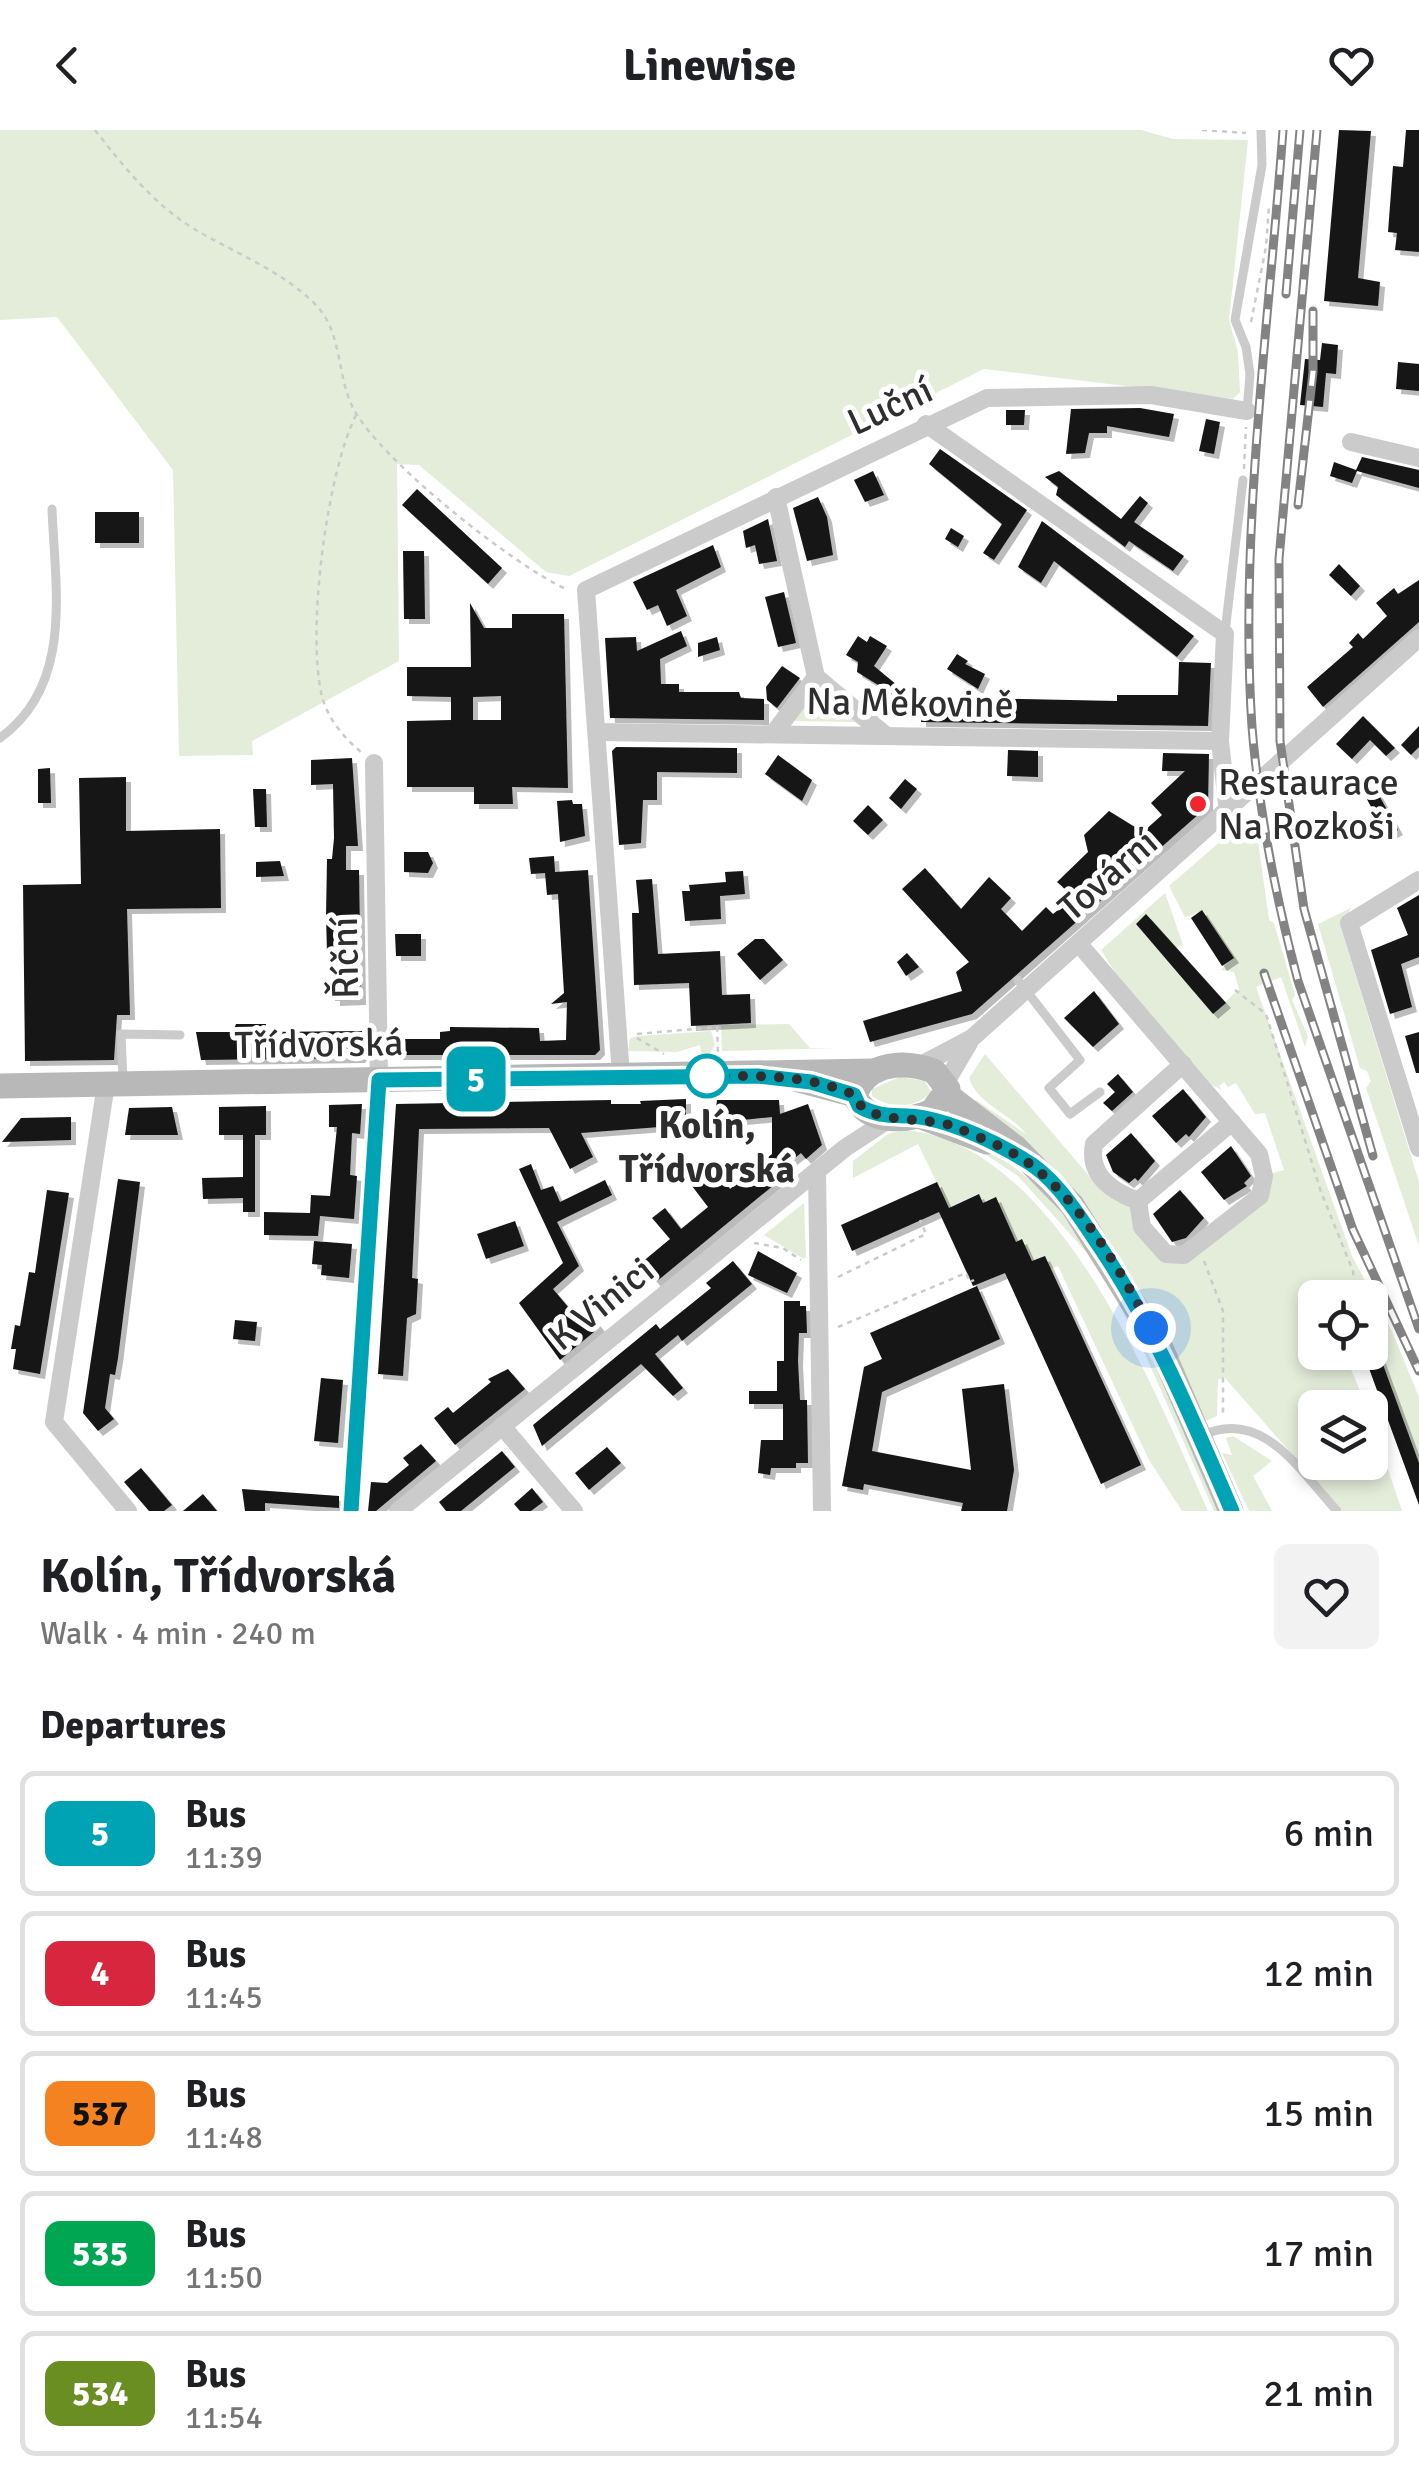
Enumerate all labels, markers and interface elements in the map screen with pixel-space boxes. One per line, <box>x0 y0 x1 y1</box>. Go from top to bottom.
icon: back <box>40 38 95 93</box>
text: Linewise <box>623 38 796 93</box>
icon: heart <box>1324 38 1379 93</box>
street label: Luční <box>840 366 941 446</box>
street label: Na Měkovině <box>806 678 1014 728</box>
place label: Restaurace Na Rozkoši <box>1218 759 1399 850</box>
marker: Restaurace Na Rozkoši <box>1187 793 1209 815</box>
street label: Tovární <box>1049 819 1168 931</box>
street label: Říční <box>321 916 369 999</box>
street label: Třídvorská <box>234 1019 404 1069</box>
line badge: 5 <box>444 1046 508 1112</box>
marker: Kolín, Třídvorská <box>686 1055 728 1097</box>
text: 5 <box>467 1058 485 1101</box>
place label: Kolín, Třídvorská <box>619 1102 795 1193</box>
street label: K Vinici <box>539 1247 663 1361</box>
map controls <box>1298 1280 1388 1480</box>
button: locate <box>1298 1280 1388 1370</box>
your location <box>1126 1303 1176 1353</box>
button: layers <box>1298 1390 1388 1480</box>
button: heart <box>1274 1544 1379 1649</box>
text: Kolín, Třídvorská <box>40 1547 396 1606</box>
text: Walk · 4 min · 240 m <box>40 1614 316 1653</box>
text: Departures <box>40 1702 226 1749</box>
text: Bus <box>185 1791 246 1838</box>
text: 6 min <box>1284 1810 1374 1857</box>
text: 5 <box>91 1812 109 1855</box>
text: 11:39 <box>185 1838 263 1877</box>
text: Bus <box>185 1931 246 1978</box>
text: 12 min <box>1263 1950 1374 1997</box>
text: 4 <box>91 1952 109 1995</box>
text: 11:45 <box>185 1978 263 2017</box>
text: Bus <box>185 2071 246 2118</box>
text: 15 min <box>1263 2090 1374 2137</box>
text: 537 <box>72 2092 128 2135</box>
text: 11:48 <box>185 2118 263 2157</box>
text: Bus <box>185 2211 246 2258</box>
text: 17 min <box>1263 2230 1374 2277</box>
text: 535 <box>72 2232 128 2275</box>
text: 11:50 <box>185 2258 263 2297</box>
text: Bus <box>185 2351 246 2398</box>
text: 21 min <box>1263 2370 1374 2417</box>
text: 534 <box>72 2372 128 2415</box>
text: 11:54 <box>185 2398 263 2437</box>

